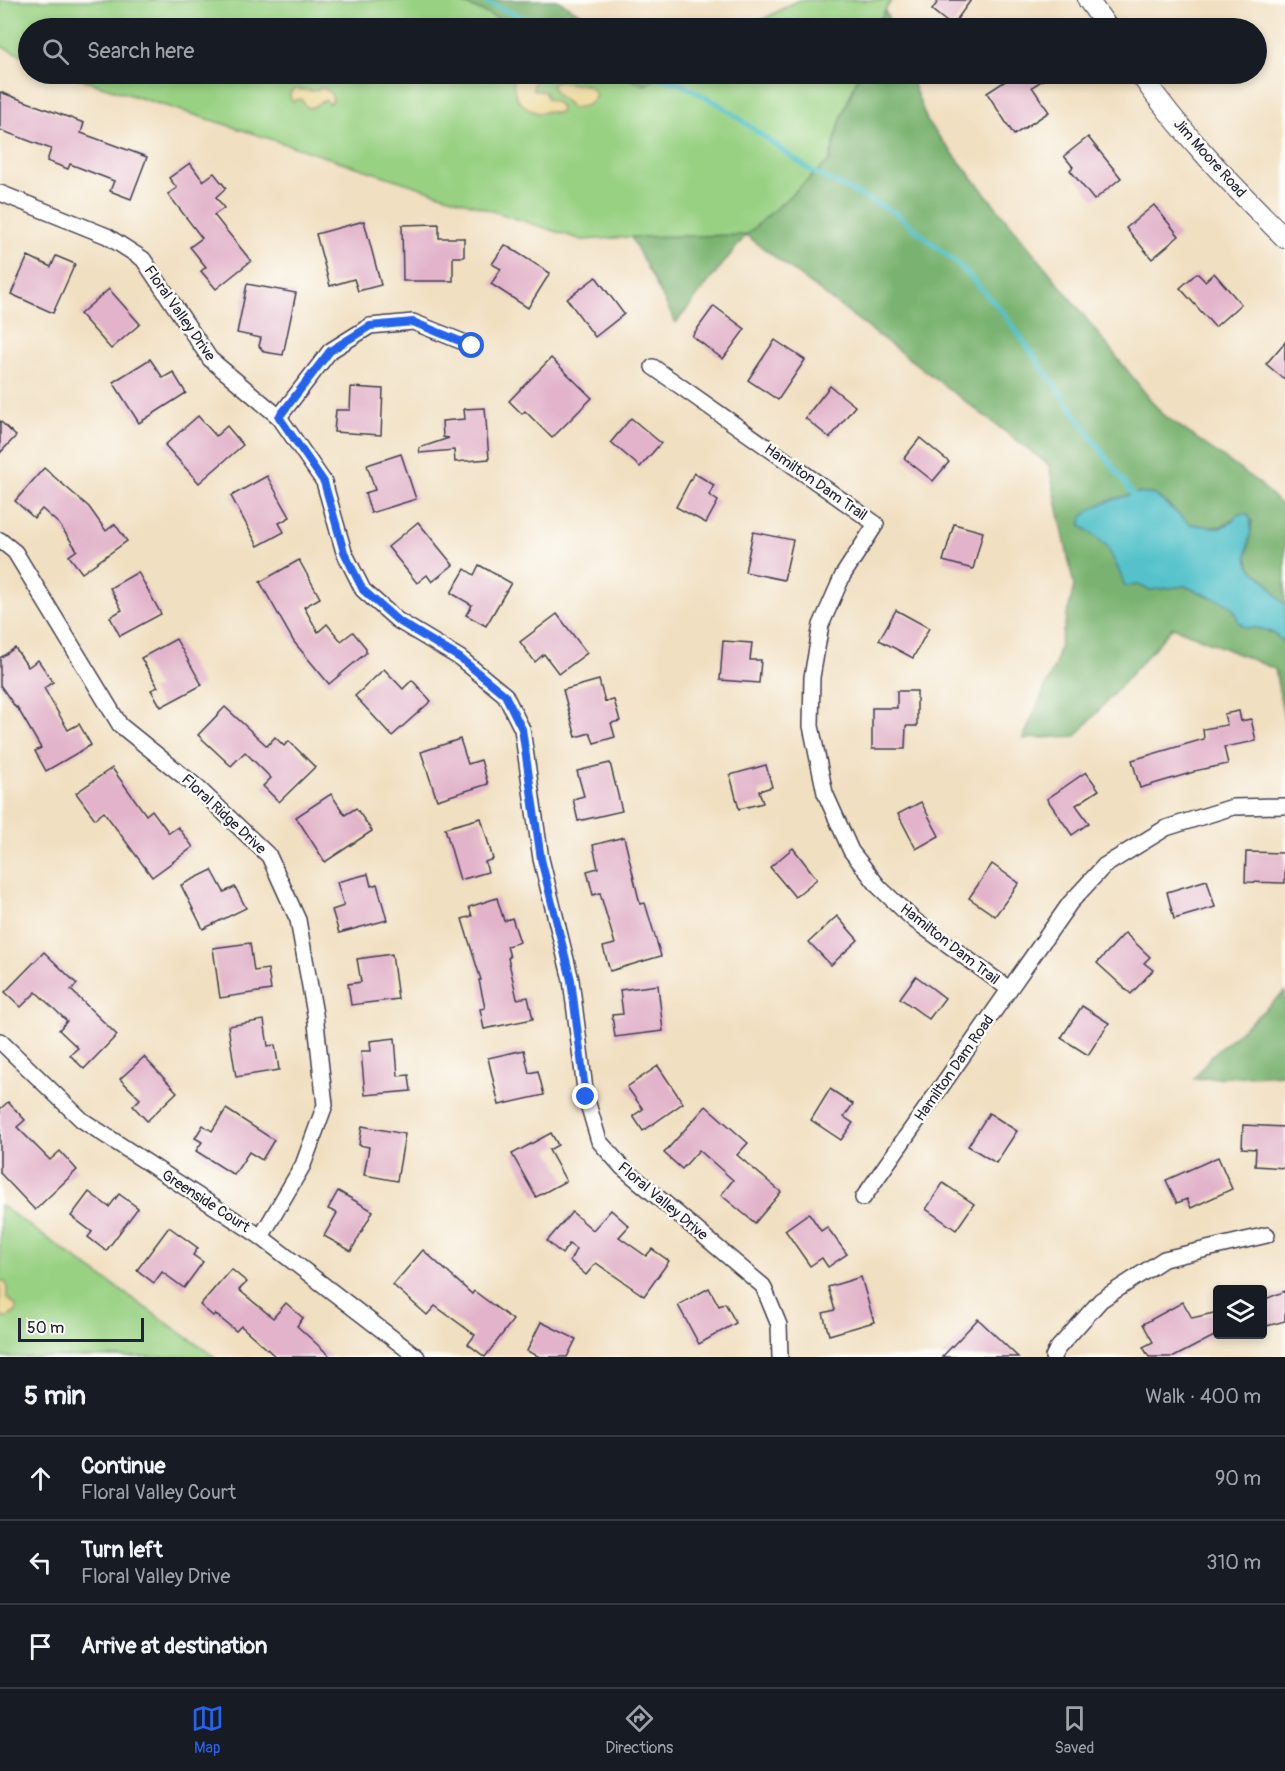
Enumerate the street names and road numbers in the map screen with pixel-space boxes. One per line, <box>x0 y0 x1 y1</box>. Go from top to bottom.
street label: Jim Moore Road <box>1169 115 1250 202</box>
street label: Floral Valley Drive <box>140 262 220 365</box>
street label: Hamilton Dam Trail <box>761 440 871 525</box>
street label: Floral Ridge Drive <box>177 770 270 859</box>
street label: Hamilton Dam Trail <box>896 900 1003 989</box>
street label: Hamilton Dam Road <box>911 1011 998 1125</box>
street label: Floral Valley Drive <box>614 1158 712 1245</box>
street label: Greenside Court <box>158 1166 254 1238</box>

